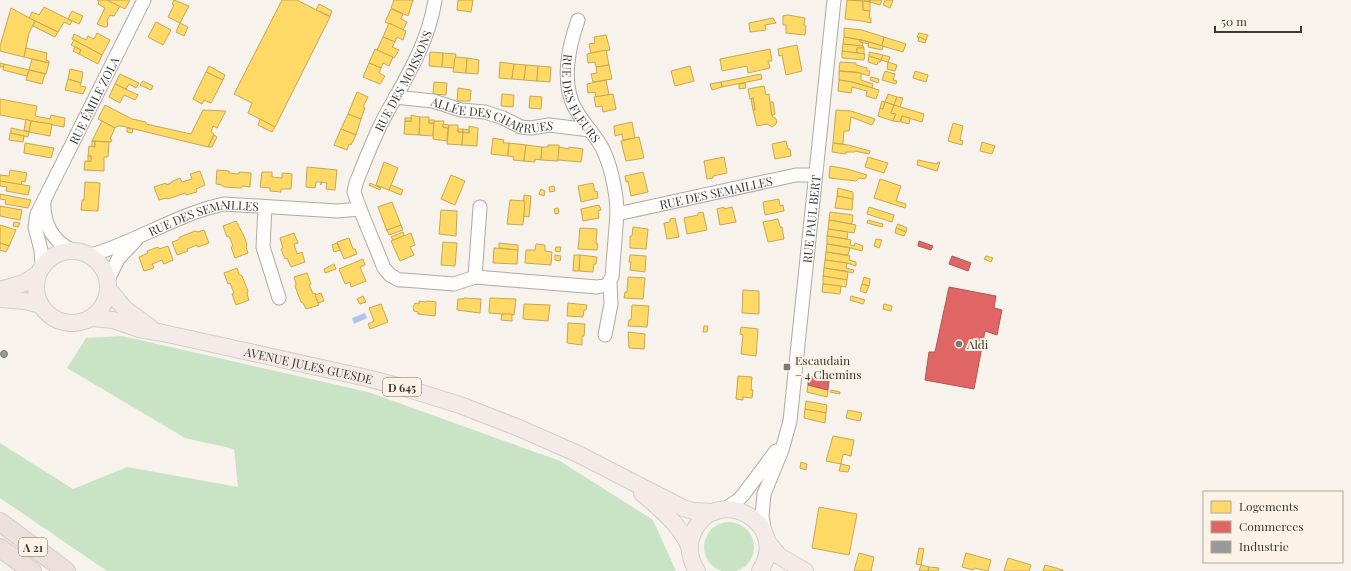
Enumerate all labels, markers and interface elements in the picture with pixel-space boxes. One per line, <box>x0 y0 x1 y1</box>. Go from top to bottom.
scale bar <box>1215 8 1301 34</box>
text: 50 m <box>1221 13 1247 29</box>
street label: RUE DES MOISSONS <box>371 28 435 134</box>
street label: RUE ÉMILE ZOLA <box>65 53 123 147</box>
street label: RUE DES FLEURS <box>559 53 604 145</box>
street label: ALLÉE DES CHARRUES <box>428 93 554 136</box>
street label: RUE DES SEMAILLES <box>658 172 774 213</box>
street label: RUE PAUL BERT <box>799 174 824 264</box>
street label: RUE DES SEMAILLES <box>146 195 259 239</box>
place label: Aldi <box>966 336 989 352</box>
marker: Aldi <box>954 339 964 349</box>
street label: AVENUE JULES GUESDE <box>242 343 375 387</box>
place label: Escaudain – 4 Chemins <box>795 352 862 382</box>
marker: Escaudain – 4 Chemins <box>782 362 792 372</box>
road number: D 645 <box>383 378 421 396</box>
legend <box>1203 491 1343 563</box>
text: Logements <box>1239 498 1298 514</box>
text: Commerces <box>1239 518 1304 534</box>
road number: A 21 <box>19 538 47 556</box>
text: Industrie <box>1239 538 1289 554</box>

